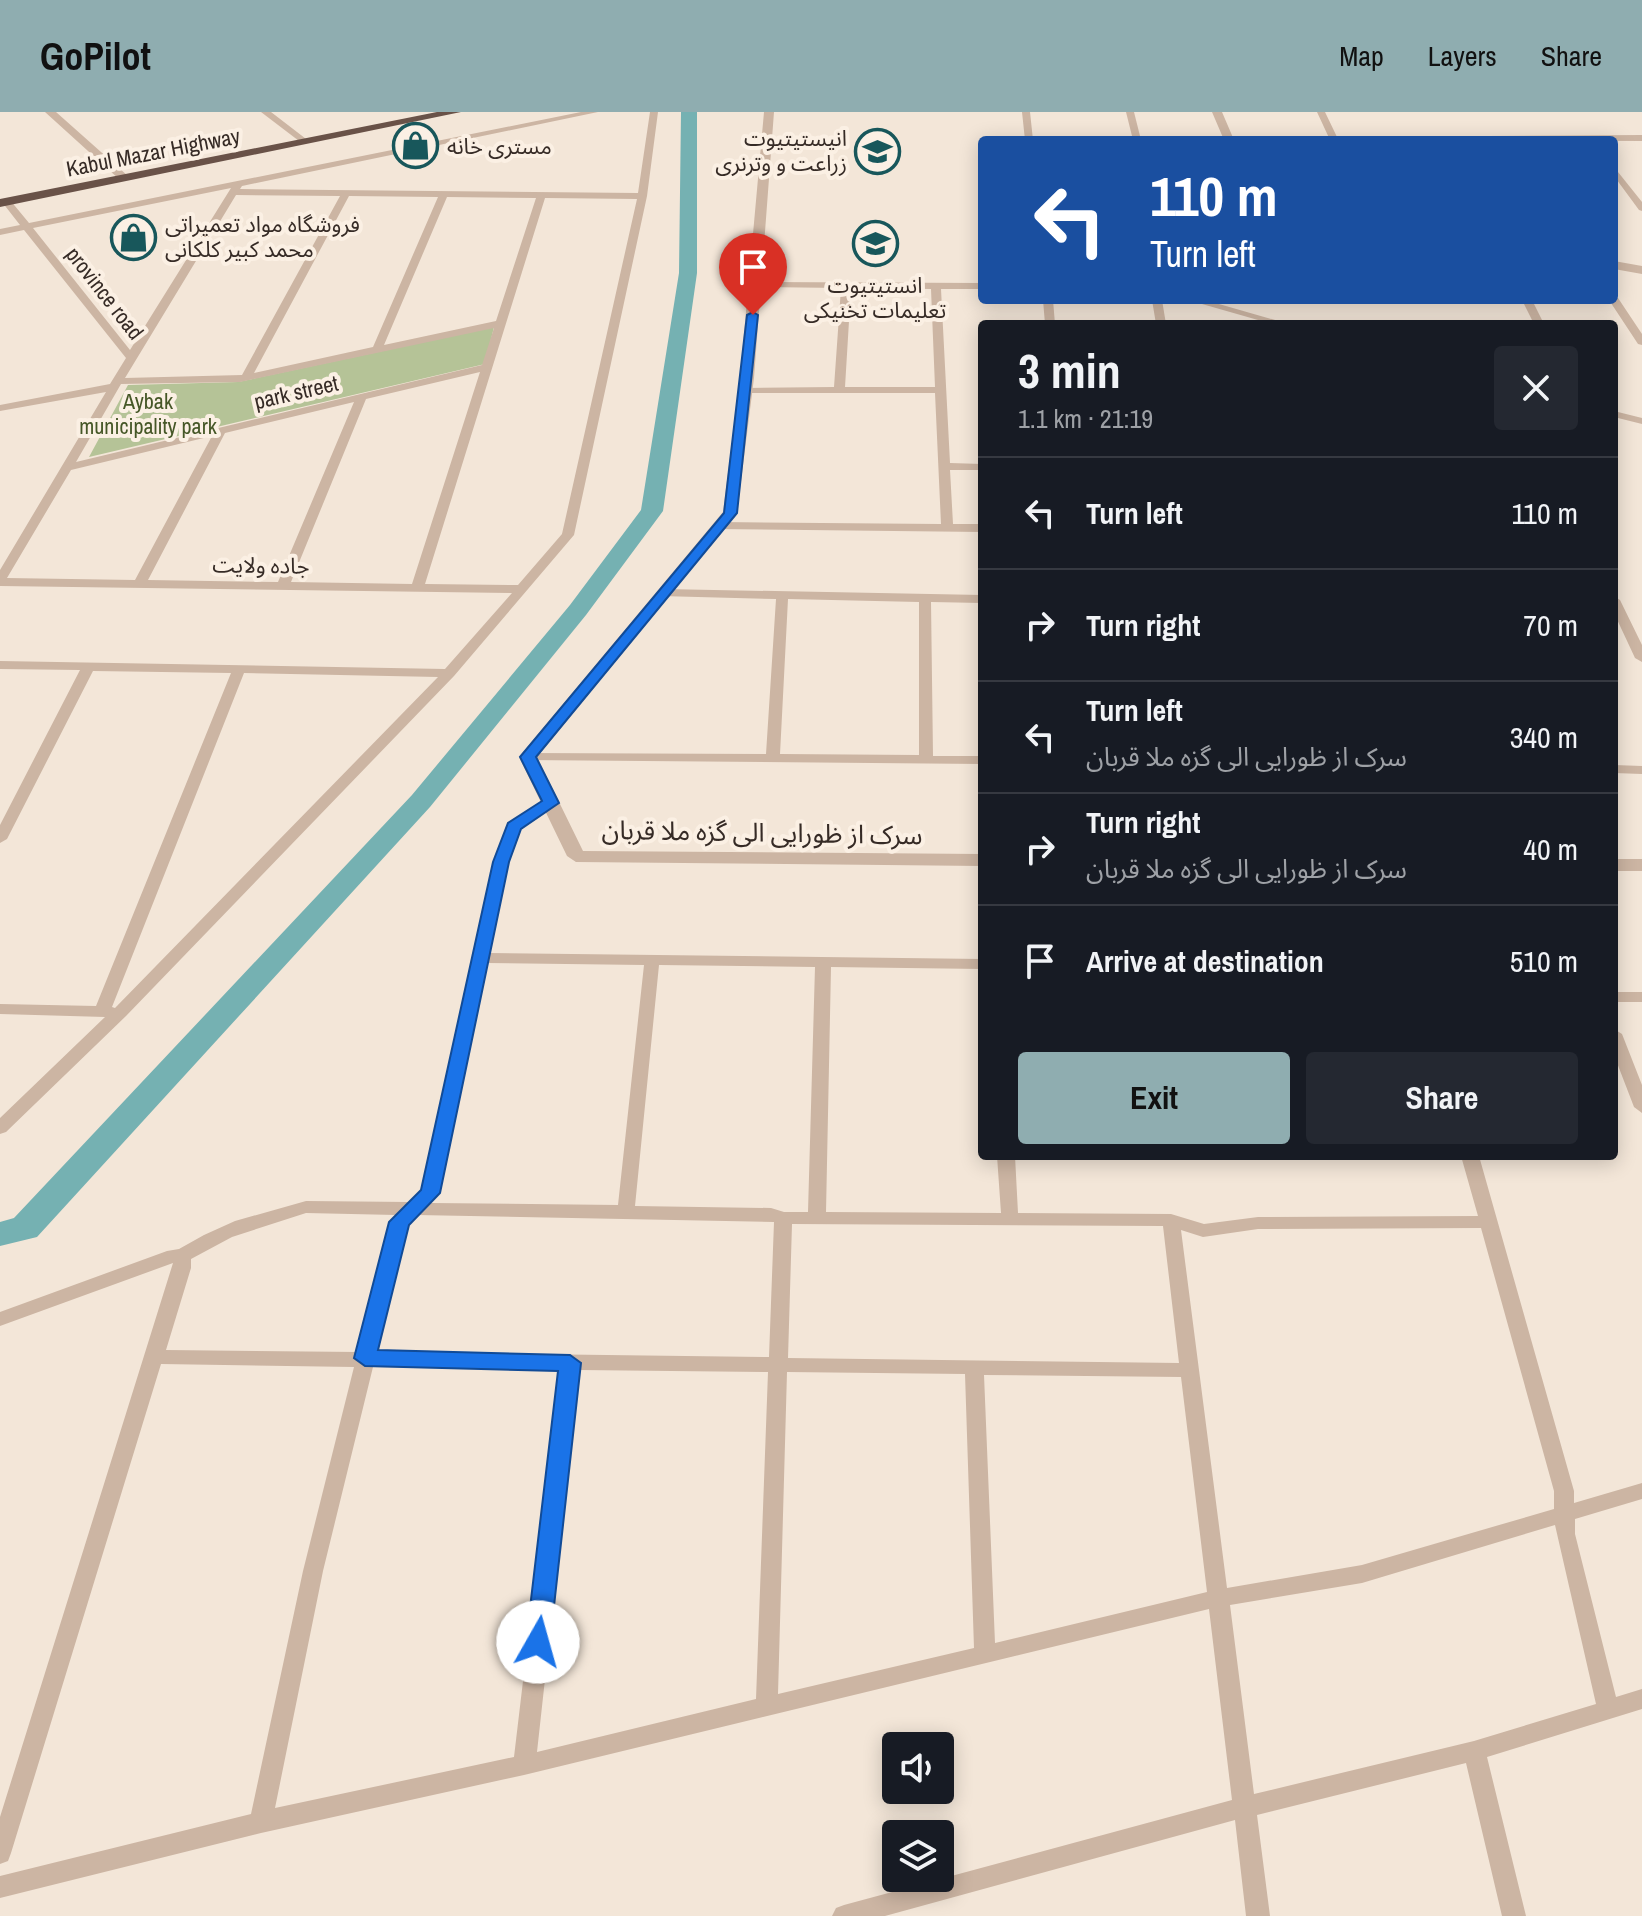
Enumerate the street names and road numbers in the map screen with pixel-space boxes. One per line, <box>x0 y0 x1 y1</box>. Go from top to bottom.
street label: Kabul Mazar Highway <box>64 120 242 184</box>
street label: province road <box>59 240 151 346</box>
street label: park street <box>251 368 341 416</box>
street label: جاده ولایت <box>212 549 310 581</box>
street label: سرک از ظورایی الی گزه ملا قربان <box>601 812 923 852</box>

